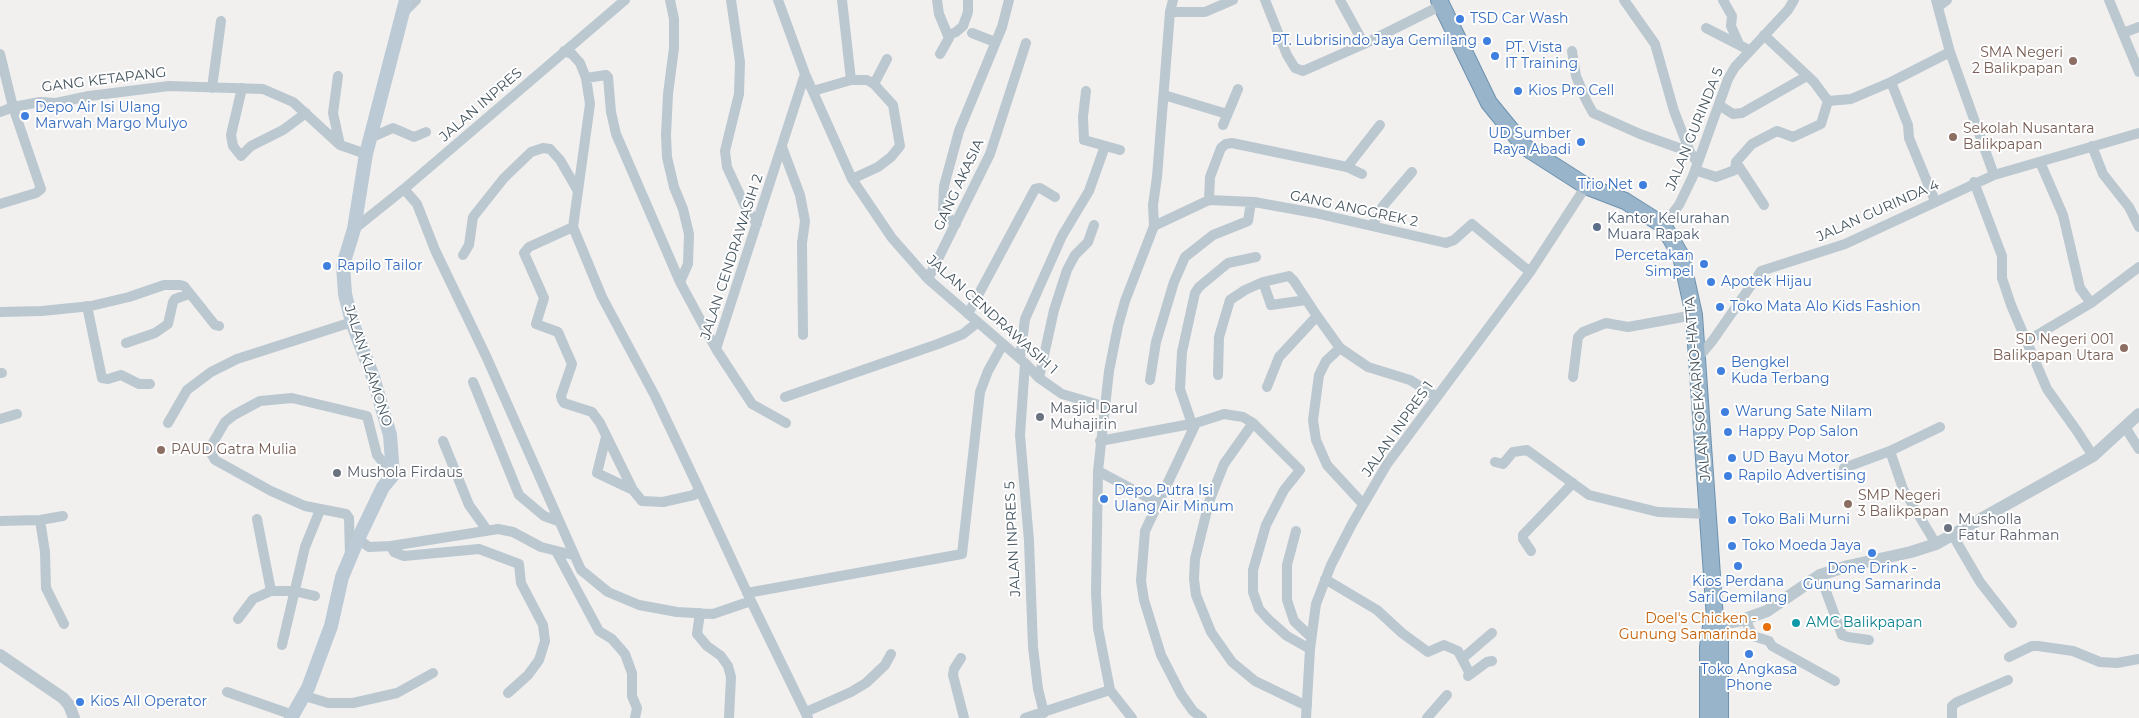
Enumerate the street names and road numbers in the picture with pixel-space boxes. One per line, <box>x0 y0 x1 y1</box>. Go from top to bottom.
street label: GANG KETAPANG <box>41 64 167 96</box>
street label: JALAN INPRES <box>436 65 526 145</box>
street label: JALAN GURINDA 5 <box>1663 65 1727 193</box>
street label: GANG AKASIA <box>930 136 988 234</box>
street label: JALAN CENDRAWASIH 2 <box>697 172 767 342</box>
street label: JALAN GURINDA 4 <box>1814 176 1942 246</box>
street label: GANG ANGGREK 2 <box>1288 187 1420 231</box>
street label: JALAN CENDRAWASIH 1 <box>923 252 1061 378</box>
street label: JALAN SOEKARNO-HATTA <box>1682 296 1714 482</box>
street label: JALAN KLAMONO <box>340 303 396 429</box>
street label: JALAN INPRES 1 <box>1359 378 1437 480</box>
street label: JALAN INPRES 5 <box>1002 481 1024 597</box>

